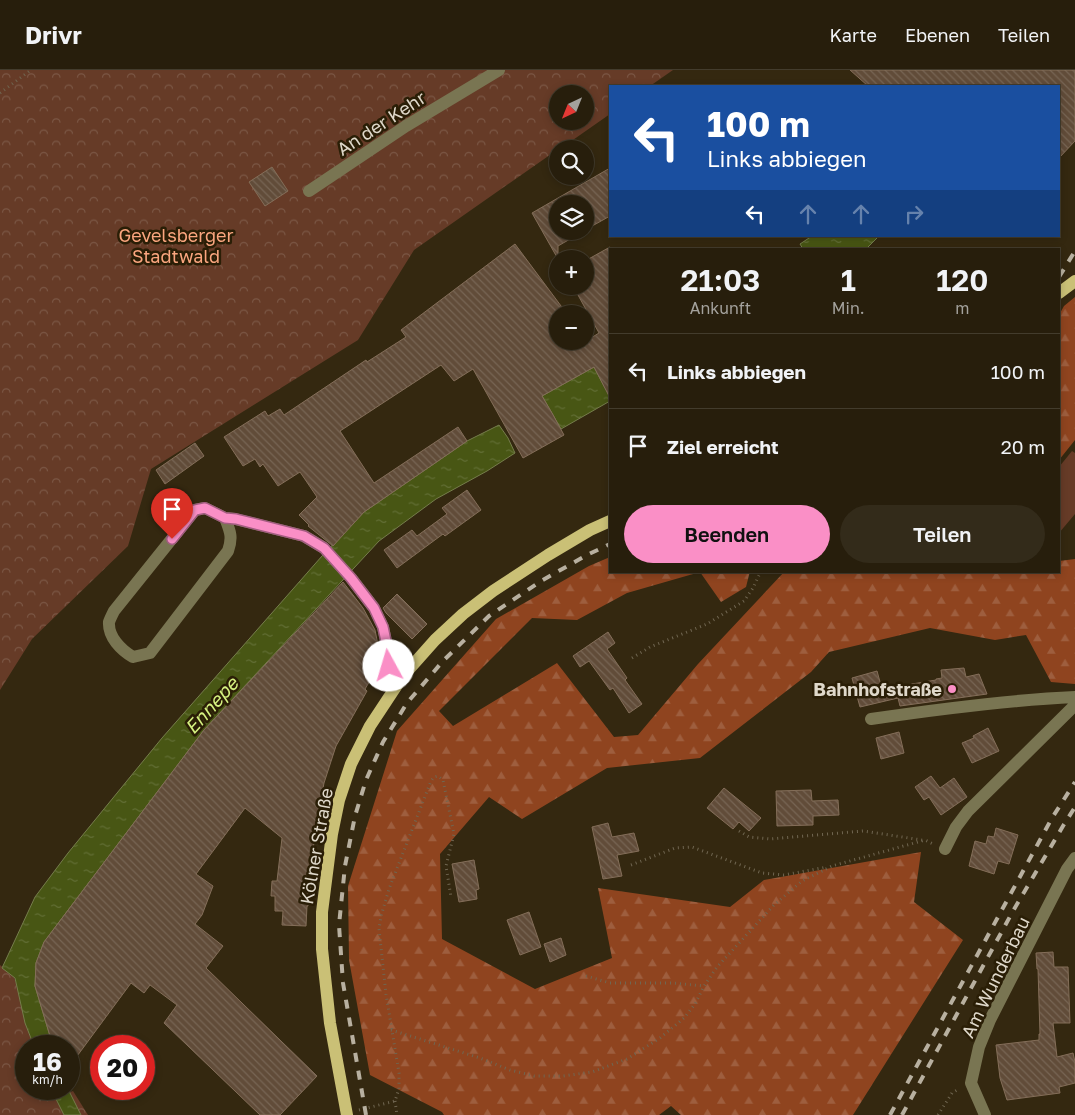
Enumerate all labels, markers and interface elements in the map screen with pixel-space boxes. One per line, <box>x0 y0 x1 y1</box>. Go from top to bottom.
text: Drivr <box>25 20 82 49</box>
text: Karte <box>830 24 877 46</box>
text: Ebenen <box>905 24 970 46</box>
text: Teilen <box>998 24 1050 46</box>
north arrow <box>549 85 594 130</box>
map controls <box>549 85 594 350</box>
street label: An der Kehr <box>333 86 429 160</box>
text: 100 m <box>707 103 810 145</box>
icon: left <box>624 105 689 170</box>
button: search <box>549 140 594 185</box>
text: Links abbiegen <box>707 145 867 172</box>
button: layers <box>549 195 594 240</box>
icon: left <box>741 200 769 228</box>
icon: ahead <box>794 200 822 228</box>
icon: ahead <box>847 200 875 228</box>
icon: right <box>900 200 928 228</box>
park label: Gevelsberger Stadtwald <box>118 224 234 267</box>
button: + <box>549 250 594 295</box>
text: 21:03 <box>681 262 760 298</box>
text: 1 <box>841 262 856 298</box>
text: 120 <box>936 262 988 298</box>
text: Ankunft <box>690 298 751 318</box>
text: Min. <box>832 298 865 318</box>
text: m <box>955 298 969 318</box>
button: − <box>549 305 594 350</box>
icon: left <box>624 357 652 385</box>
text: Links abbiegen <box>667 360 806 383</box>
text: 100 m <box>991 360 1045 383</box>
icon: arrive <box>624 432 652 460</box>
text: Ziel erreicht <box>667 435 779 458</box>
text: 20 m <box>1001 435 1045 458</box>
pin <box>151 488 193 539</box>
icon: arrive <box>158 495 186 523</box>
button: Beenden <box>624 505 830 563</box>
button: Teilen <box>840 505 1045 563</box>
position arrow <box>362 639 414 691</box>
water label: Ennepe <box>179 670 244 738</box>
place label: Bahnhofstraße <box>813 678 942 700</box>
marker: Bahnhofstraße <box>946 683 958 695</box>
street label: Kölner Straße <box>295 786 337 906</box>
street label: Am Wunderbau <box>956 913 1034 1041</box>
speed limit sign: 20 <box>90 1035 155 1100</box>
text: 16 <box>33 1046 62 1077</box>
text: km/h <box>32 1072 63 1087</box>

